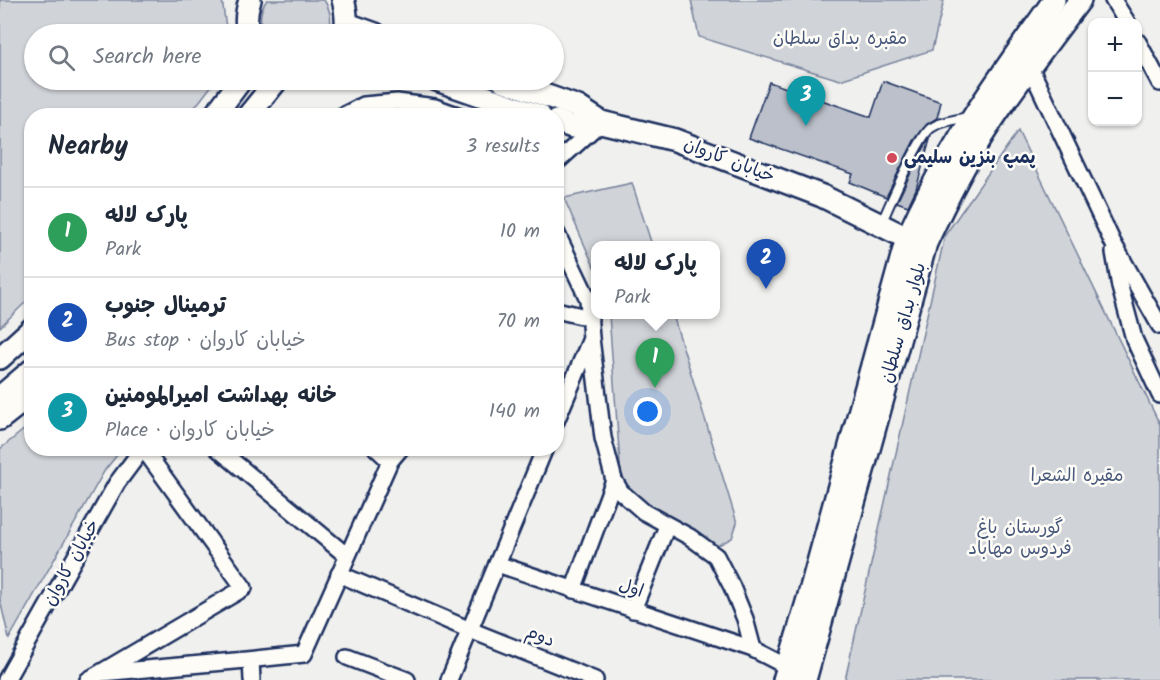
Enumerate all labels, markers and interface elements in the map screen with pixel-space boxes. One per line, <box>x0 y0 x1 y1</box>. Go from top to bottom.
map controls <box>1088 18 1142 126</box>
button: + <box>1088 18 1142 72</box>
search box <box>24 24 564 90</box>
park label: مقبره بداق سلطان <box>773 25 907 54</box>
text: Search here <box>93 40 201 75</box>
icon: search <box>45 41 78 74</box>
button: − <box>1088 72 1142 126</box>
pin: 3 <box>786 76 826 126</box>
text: Nearby <box>48 126 128 168</box>
street label: خیابان کاروان <box>679 130 779 192</box>
text: 3 results <box>466 131 540 163</box>
place label: پمپ بنزین سلیمی <box>904 144 1036 173</box>
marker: پمپ بنزین سلیمی <box>885 151 899 165</box>
text: پارک لاله <box>105 199 188 234</box>
text: 1 <box>64 216 71 248</box>
text: 10 m <box>500 216 540 248</box>
text: Park <box>105 234 141 266</box>
pin: 2 <box>746 240 786 289</box>
popup <box>591 241 720 319</box>
text: پارک لاله <box>614 247 697 282</box>
street label: بلوار بداق سلطان <box>873 259 935 387</box>
text: Park <box>614 282 650 314</box>
text: ترمینال جنوب <box>105 289 226 324</box>
text: 2 <box>62 306 73 338</box>
text: 70 m <box>497 306 540 338</box>
text: Bus stop · خیابان کاروان <box>105 325 306 357</box>
pin: 1 <box>636 338 674 388</box>
text: خانه بهداشت امیرالمومنین <box>105 379 337 414</box>
text: 3 <box>62 396 73 428</box>
text: 140 m <box>489 396 540 428</box>
your location <box>633 397 662 426</box>
text: Place · خیابان کاروان <box>105 415 275 447</box>
park label: مقیره الشعرا <box>1031 462 1123 491</box>
street label: خیابان کاروان <box>36 514 108 612</box>
park label: گورستان باغ فردوس مهاباد <box>968 514 1072 564</box>
street label: اول <box>615 571 647 607</box>
street label: دوم <box>521 618 559 656</box>

